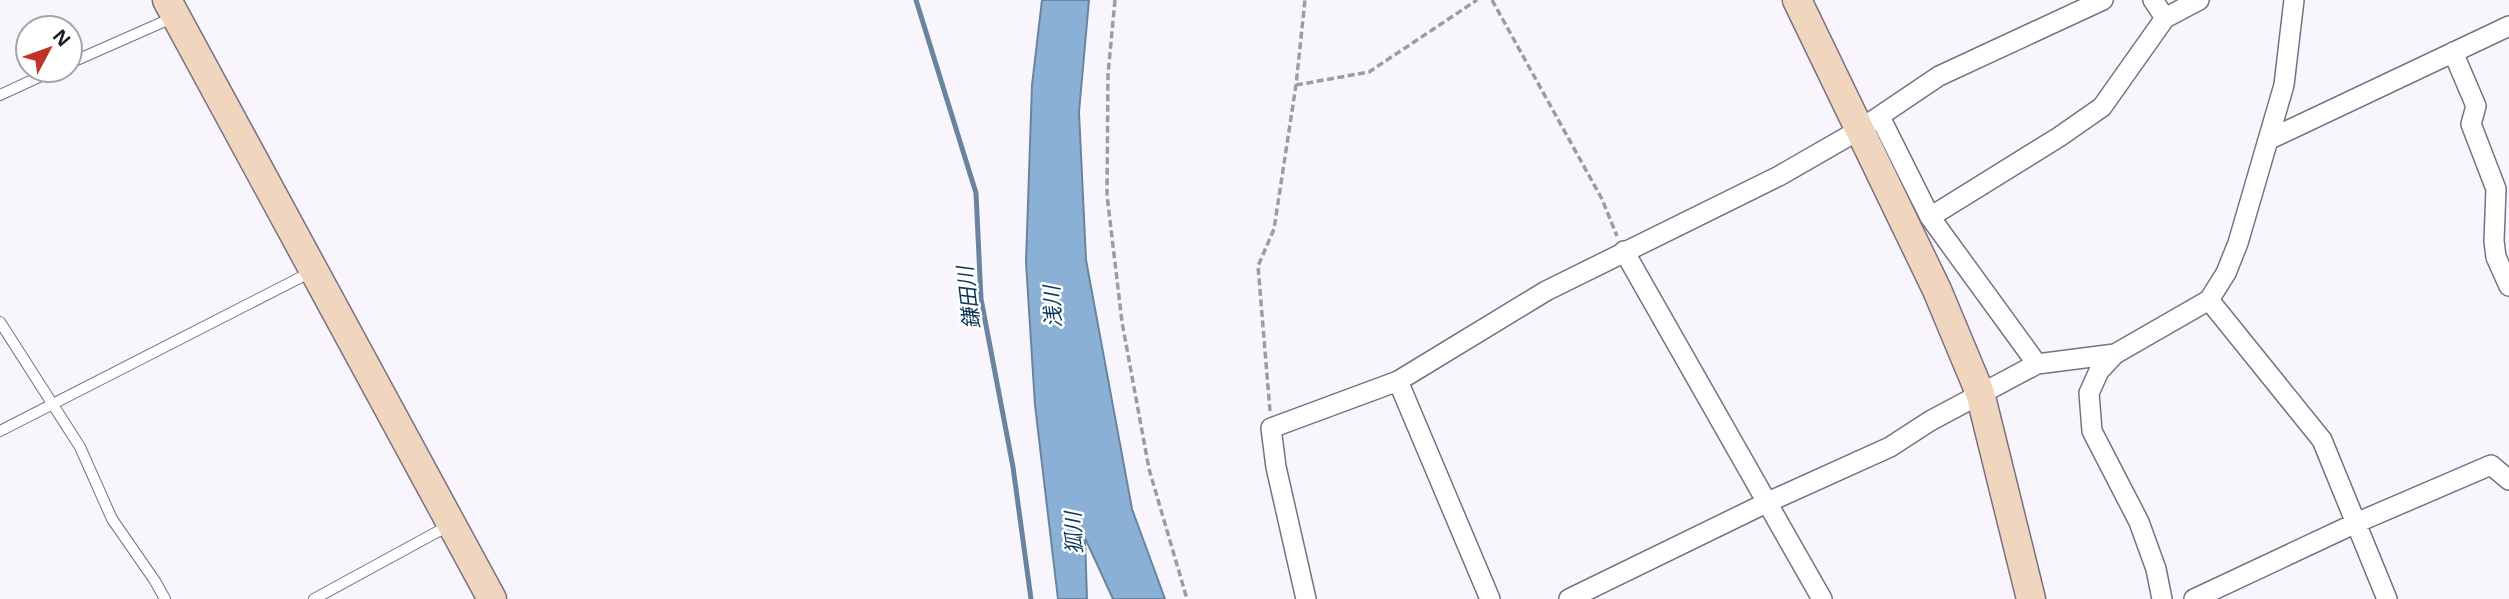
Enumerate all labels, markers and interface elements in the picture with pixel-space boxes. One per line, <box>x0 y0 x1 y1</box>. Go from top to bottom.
north arrow <box>14 14 84 84</box>
text: N <box>47 23 77 52</box>
water label: 鎌田川 <box>950 263 986 331</box>
water label: 浅川 <box>1037 283 1067 329</box>
water label: 狐川 <box>1058 510 1088 554</box>

